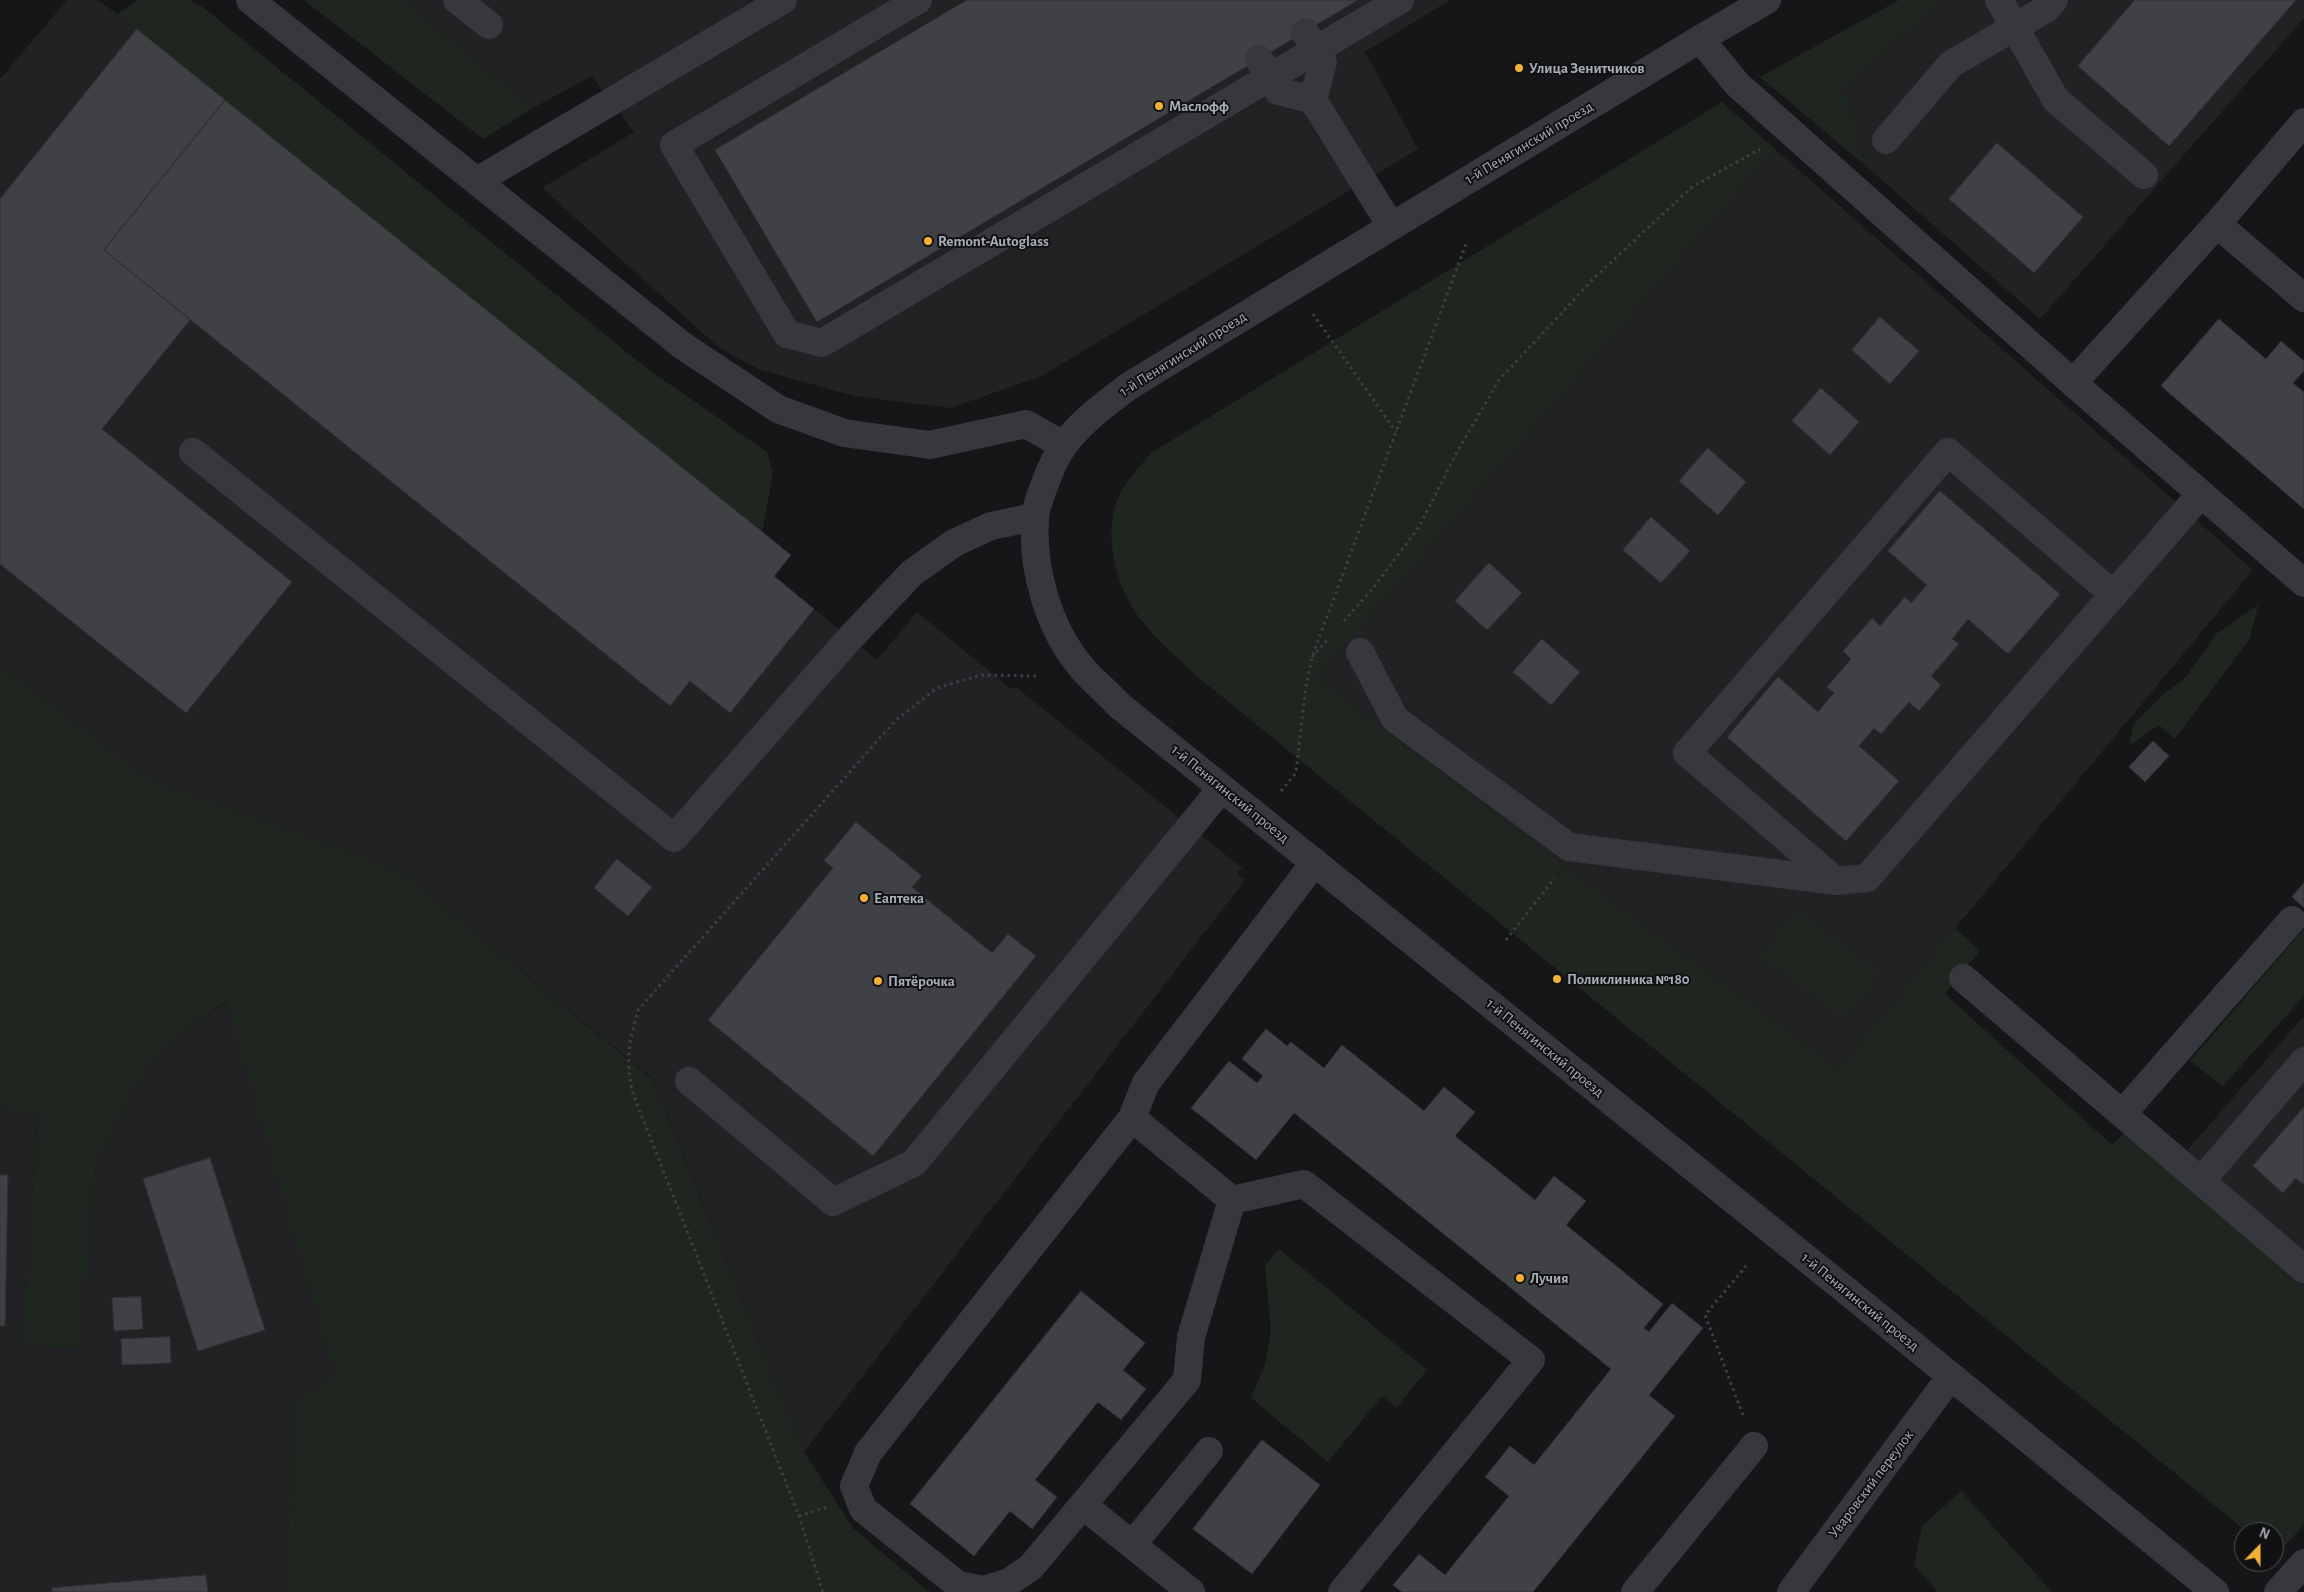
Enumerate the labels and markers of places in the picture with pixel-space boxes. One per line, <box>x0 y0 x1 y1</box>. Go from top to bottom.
place label: Улица Зенитчиков <box>1529 59 1645 77</box>
marker: Улица Зенитчиков <box>1513 62 1525 74</box>
place label: Маслофф <box>1169 97 1229 115</box>
marker: Маслофф <box>1153 100 1165 112</box>
place label: Remont-Autoglass <box>938 232 1049 250</box>
marker: Remont-Autoglass <box>922 235 934 247</box>
place label: Еаптека <box>874 889 924 907</box>
marker: Еаптека <box>858 892 870 904</box>
place label: Поликлиника №180 <box>1567 970 1690 988</box>
place label: Пятёрочка <box>888 972 955 990</box>
marker: Поликлиника №180 <box>1551 973 1563 985</box>
marker: Пятёрочка <box>872 975 884 987</box>
place label: Лучия <box>1530 1269 1569 1287</box>
marker: Лучия <box>1514 1272 1526 1284</box>

